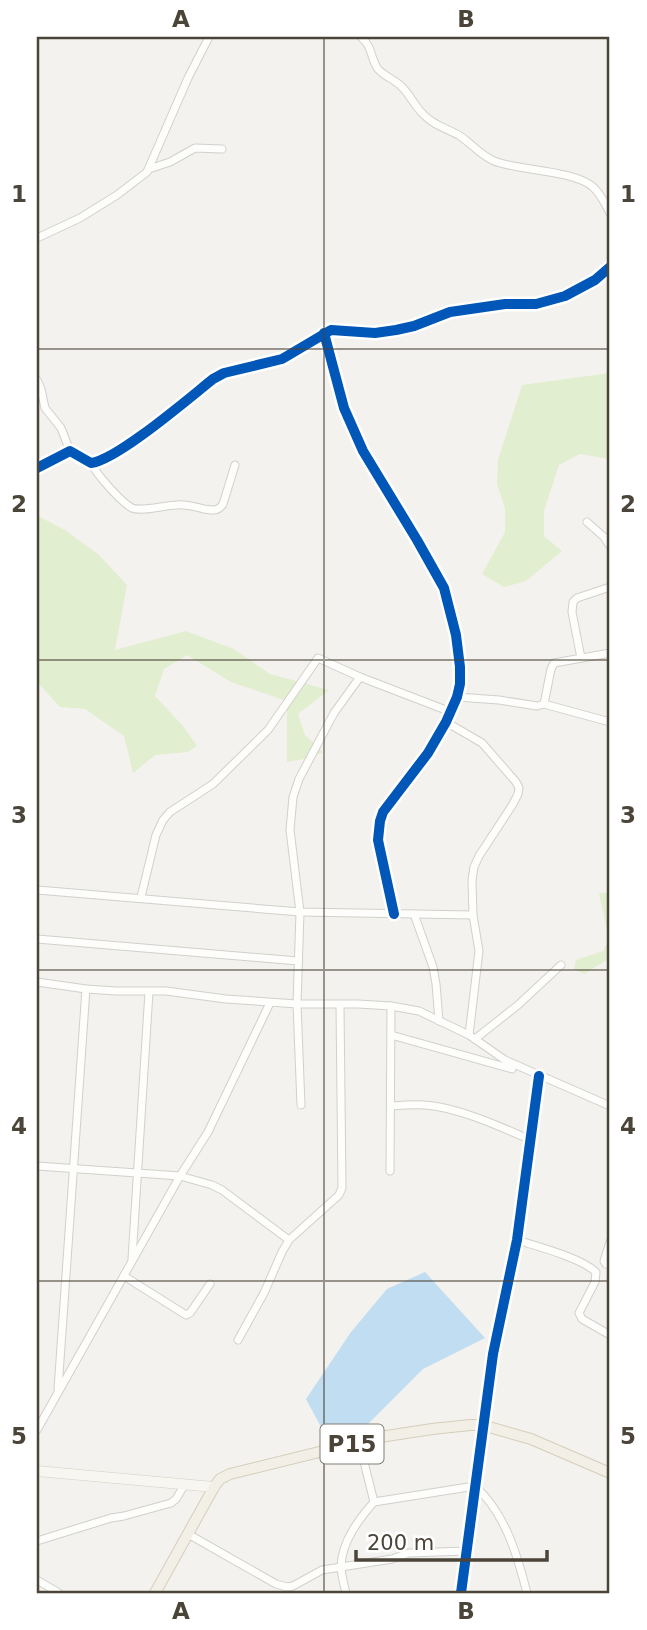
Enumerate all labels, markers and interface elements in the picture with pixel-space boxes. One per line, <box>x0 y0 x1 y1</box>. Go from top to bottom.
text: A <box>172 6 190 32</box>
text: B <box>457 6 475 32</box>
text: 1 <box>11 181 27 207</box>
text: 1 <box>620 181 636 207</box>
text: 2 <box>11 491 27 517</box>
text: 2 <box>620 491 636 517</box>
text: 3 <box>11 802 27 828</box>
text: 3 <box>620 802 636 828</box>
text: 4 <box>11 1113 27 1139</box>
text: 4 <box>620 1113 636 1139</box>
text: 5 <box>11 1423 27 1449</box>
text: 5 <box>620 1423 636 1449</box>
road number: P15 <box>320 1424 384 1464</box>
scale bar <box>356 1518 547 1562</box>
text: 200 m <box>367 1531 434 1555</box>
text: A <box>172 1598 190 1624</box>
text: B <box>457 1598 475 1624</box>

